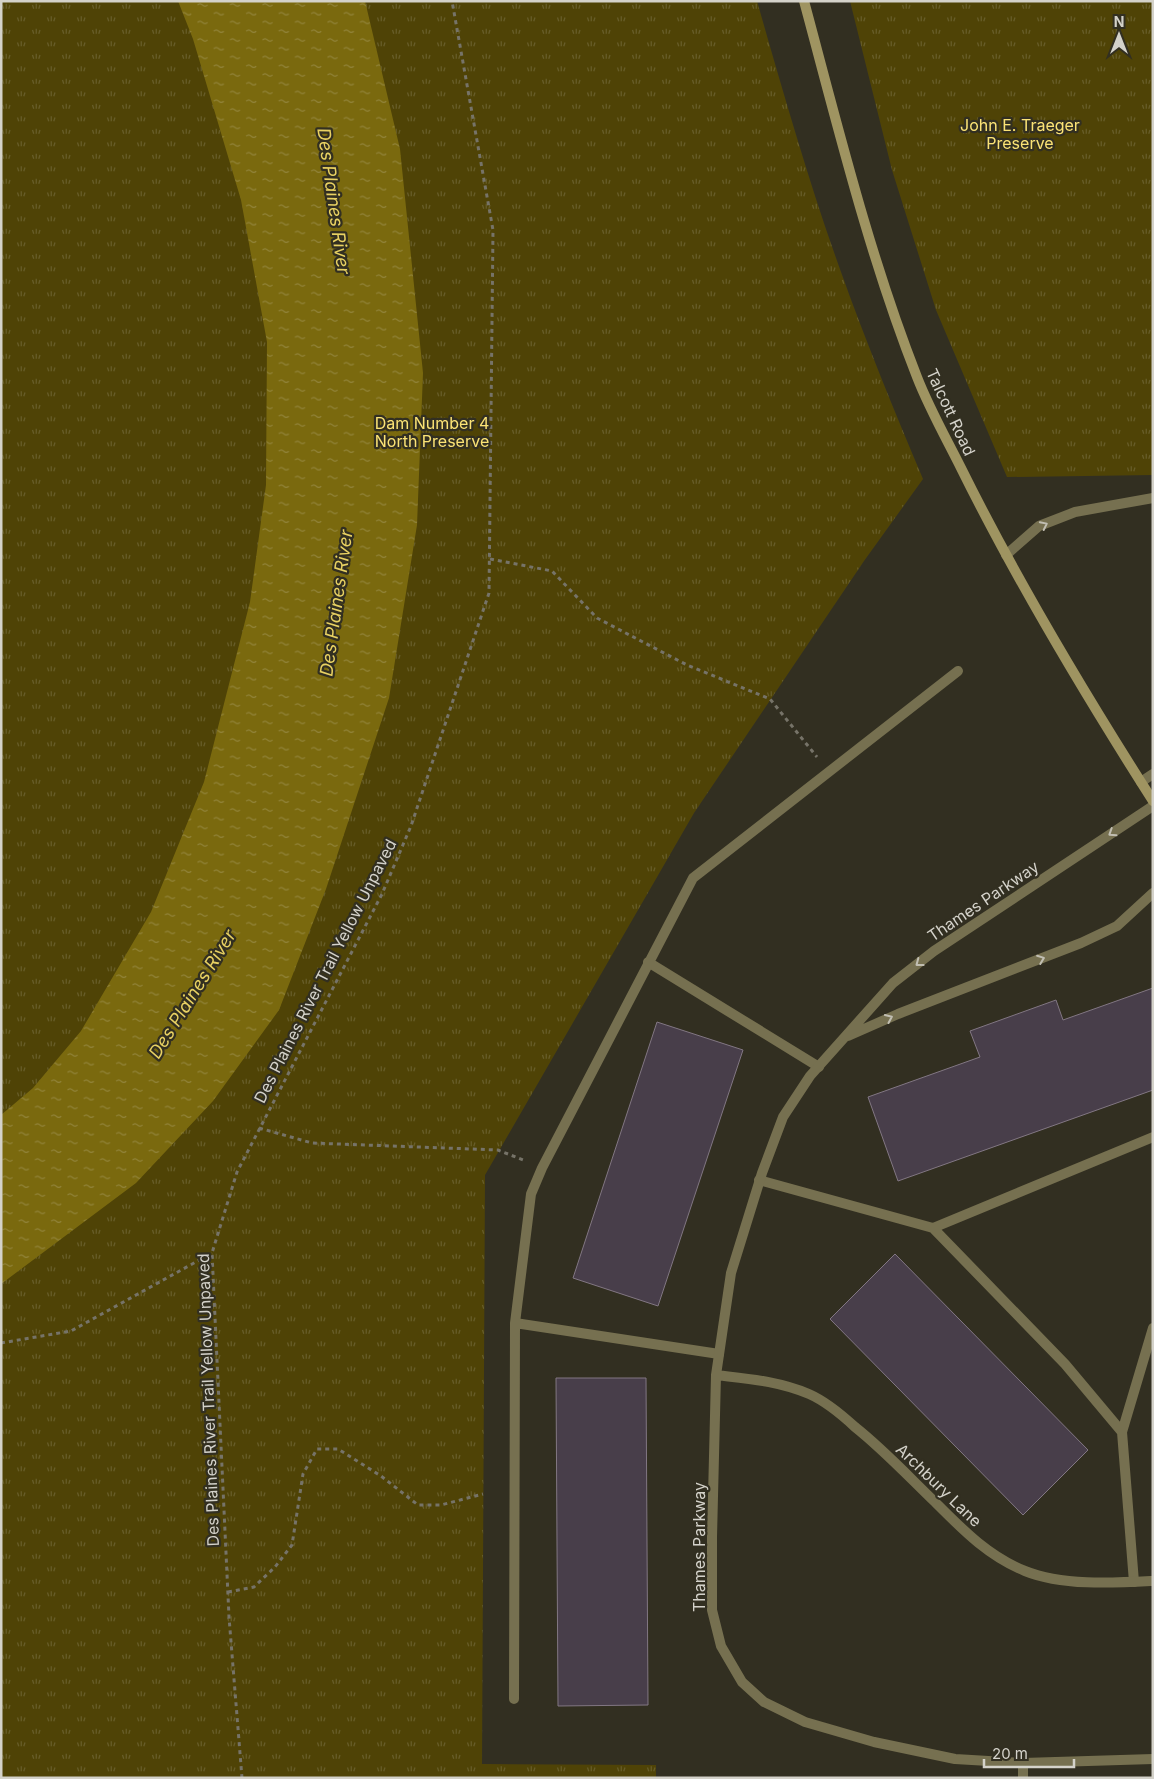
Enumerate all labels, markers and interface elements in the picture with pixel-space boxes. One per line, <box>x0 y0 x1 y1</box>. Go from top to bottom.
north arrow <box>1094 10 1144 60</box>
text: N <box>1114 13 1124 30</box>
park label: John E. Traeger Preserve <box>960 115 1080 153</box>
water label: Des Plaines River <box>313 126 355 277</box>
street label: Talcott Road <box>922 365 980 459</box>
park label: Dam Number 4 North Preserve <box>375 413 489 451</box>
one-way arrow <box>1039 521 1048 531</box>
water label: Des Plaines River <box>315 527 357 678</box>
one-way arrow <box>1108 827 1117 837</box>
street label: Des Plaines River Trail Yellow Unpaved <box>249 836 401 1106</box>
street label: Thames Parkway <box>923 856 1043 946</box>
water label: Des Plaines River <box>144 925 241 1062</box>
one-way arrow <box>1036 954 1045 965</box>
one-way arrow <box>916 957 925 965</box>
one-way arrow <box>884 1013 893 1024</box>
street label: Des Plaines River Trail Yellow Unpaved <box>193 1253 223 1547</box>
street label: Archbury Lane <box>892 1439 986 1531</box>
street label: Thames Parkway <box>689 1482 709 1612</box>
scale bar <box>984 1736 1074 1768</box>
text: 20 m <box>992 1744 1028 1763</box>

